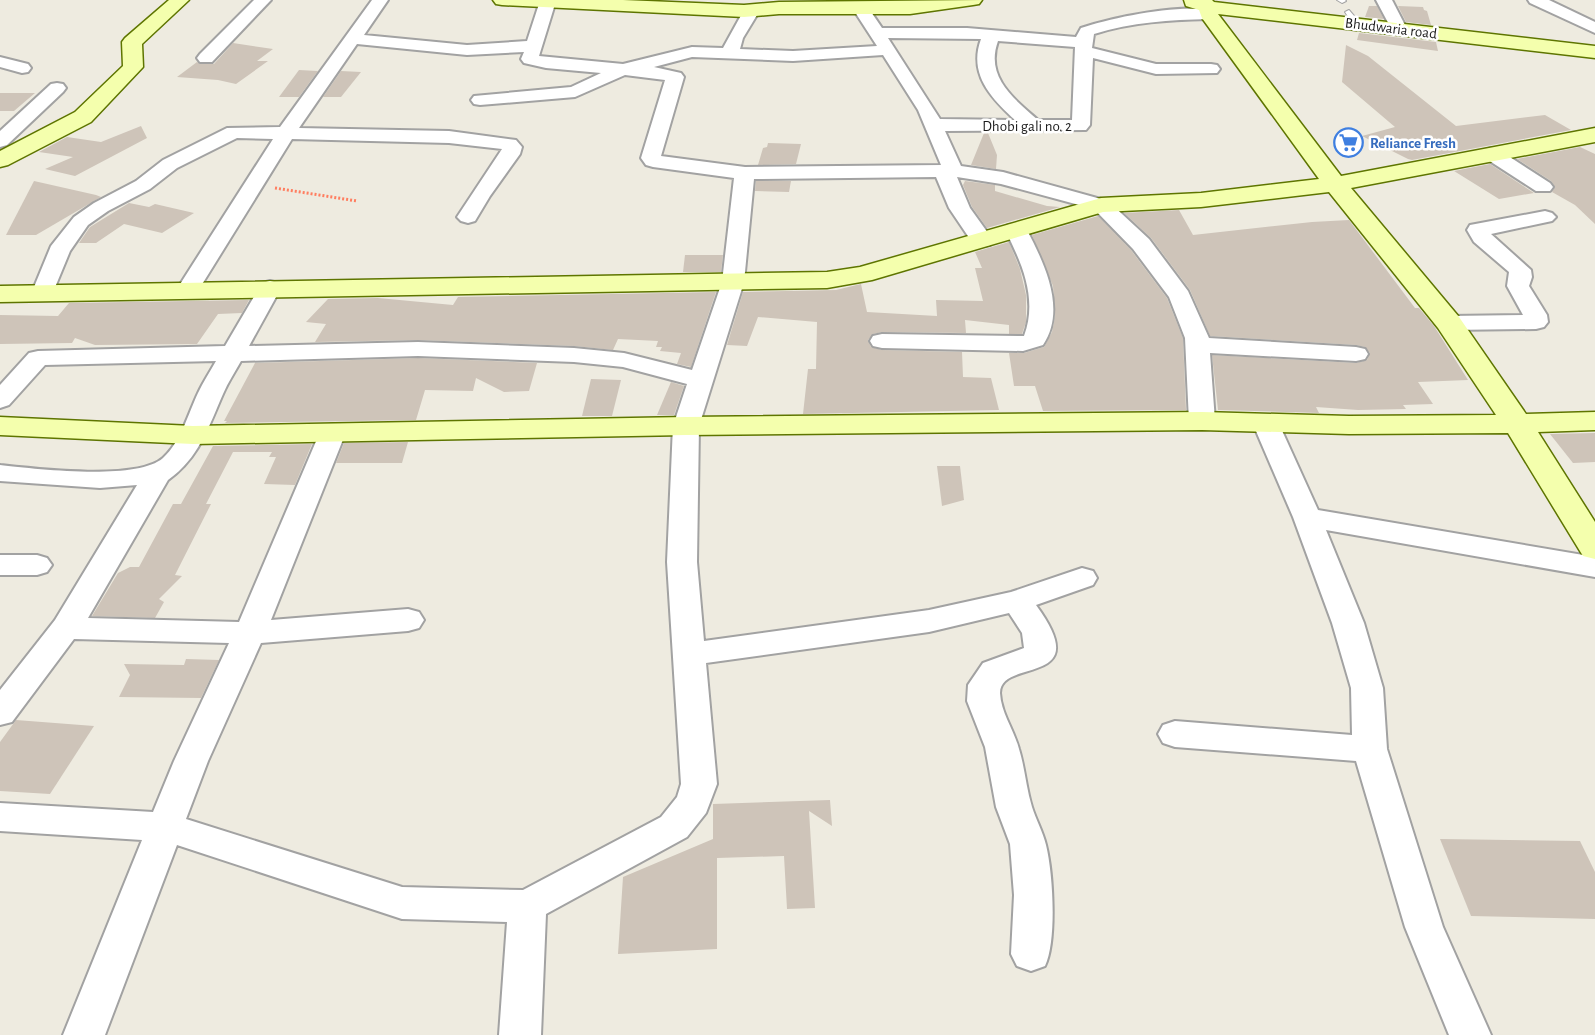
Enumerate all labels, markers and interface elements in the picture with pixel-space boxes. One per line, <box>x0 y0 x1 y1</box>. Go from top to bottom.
street label: Bhudwaria road <box>1344 15 1438 42</box>
street label: Dhobi gali no. 2 <box>982 119 1072 134</box>
supermarket icon: Reliance Fresh <box>1333 127 1365 159</box>
place label: Reliance Fresh <box>1370 136 1456 151</box>

